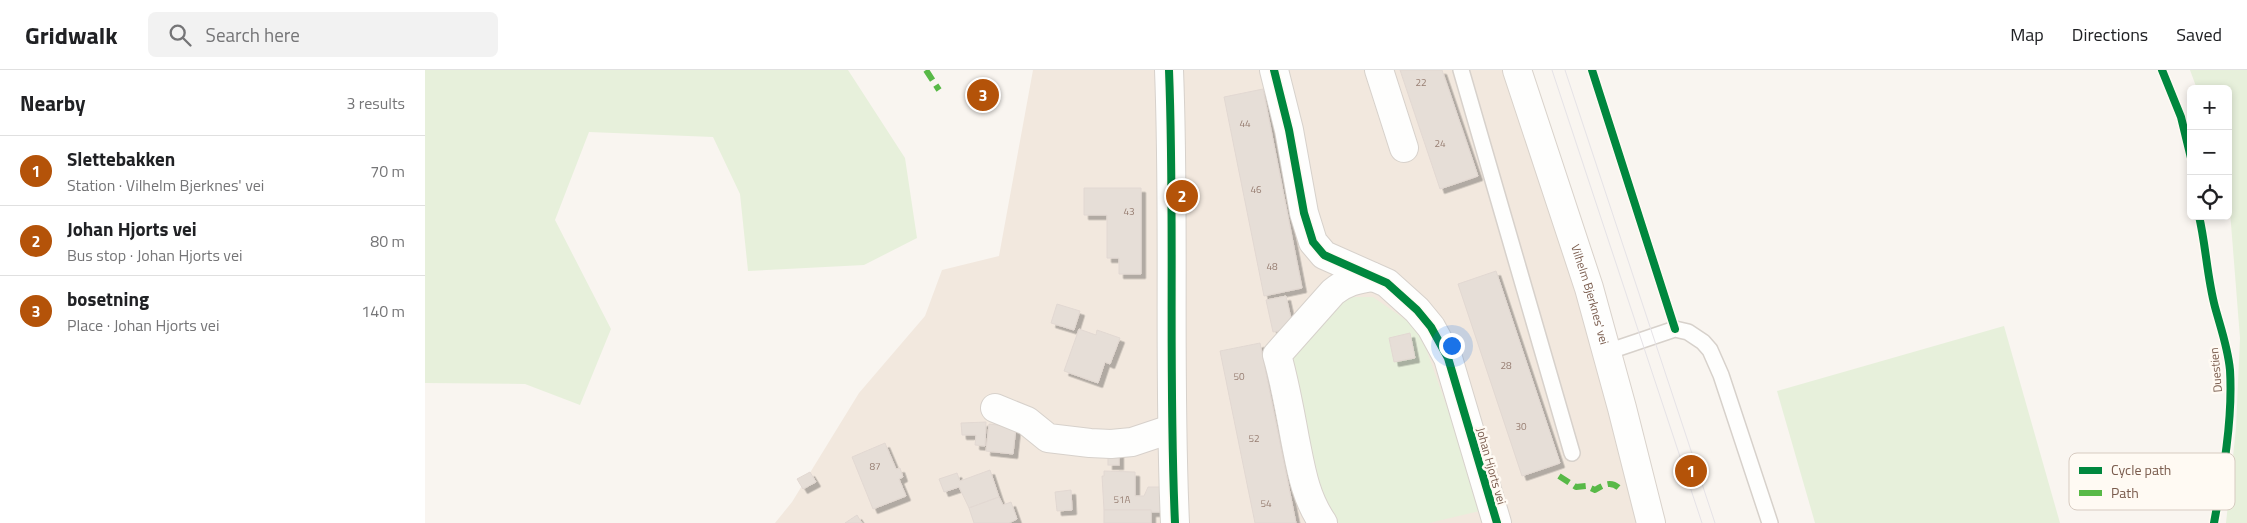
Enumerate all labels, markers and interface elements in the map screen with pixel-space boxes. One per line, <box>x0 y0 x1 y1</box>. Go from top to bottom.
search box <box>148 12 498 57</box>
text: Gridwalk <box>25 17 118 53</box>
text: Search here <box>206 20 300 49</box>
icon: search <box>166 21 194 49</box>
text: Map <box>2010 21 2044 48</box>
text: Directions <box>2072 21 2148 48</box>
text: Saved <box>2176 21 2222 48</box>
house number: 22 <box>1415 75 1427 90</box>
pin: 3 <box>967 76 999 114</box>
map controls <box>2187 85 2232 220</box>
button: + <box>2187 85 2232 130</box>
text: Nearby <box>20 87 85 119</box>
text: 3 results <box>346 91 405 115</box>
house number: 44 <box>1239 116 1251 131</box>
button: − <box>2187 130 2232 175</box>
house number: 24 <box>1434 136 1446 151</box>
text: Slettebakken <box>67 144 175 173</box>
text: 1 <box>32 159 40 183</box>
text: 70 m <box>370 159 405 183</box>
text: Station · Vilhelm Bjerknes' vei <box>67 173 264 197</box>
button: locate <box>2187 175 2232 220</box>
pin: 2 <box>1166 177 1198 215</box>
house number: 46 <box>1250 182 1262 197</box>
house number: 43 <box>1123 204 1135 219</box>
text: Johan Hjorts vei <box>67 214 197 243</box>
text: 2 <box>32 229 40 253</box>
text: 80 m <box>370 229 405 253</box>
street label: Vilhelm Bjerknes' vei <box>1566 242 1614 347</box>
text: Bus stop · Johan Hjorts vei <box>67 243 242 267</box>
house number: 48 <box>1266 259 1278 274</box>
text: bosetning <box>67 284 149 313</box>
text: 3 <box>32 299 40 323</box>
text: 140 m <box>361 299 405 323</box>
text: Place · Johan Hjorts vei <box>67 313 219 337</box>
your location <box>1439 333 1465 359</box>
street label: Duestien <box>2204 347 2227 393</box>
house number: 28 <box>1500 358 1512 373</box>
house number: 50 <box>1233 369 1245 384</box>
house number: 30 <box>1515 419 1527 434</box>
street label: Johan Hjorts vei <box>1471 425 1512 507</box>
house number: 52 <box>1248 431 1260 446</box>
pin: 1 <box>1675 452 1707 490</box>
legend <box>2069 453 2235 510</box>
house number: 87 <box>869 459 881 474</box>
text: Cycle path <box>2111 459 2171 480</box>
text: Path <box>2111 482 2139 503</box>
house number: 51A <box>1113 492 1131 507</box>
house number: 54 <box>1260 496 1272 511</box>

